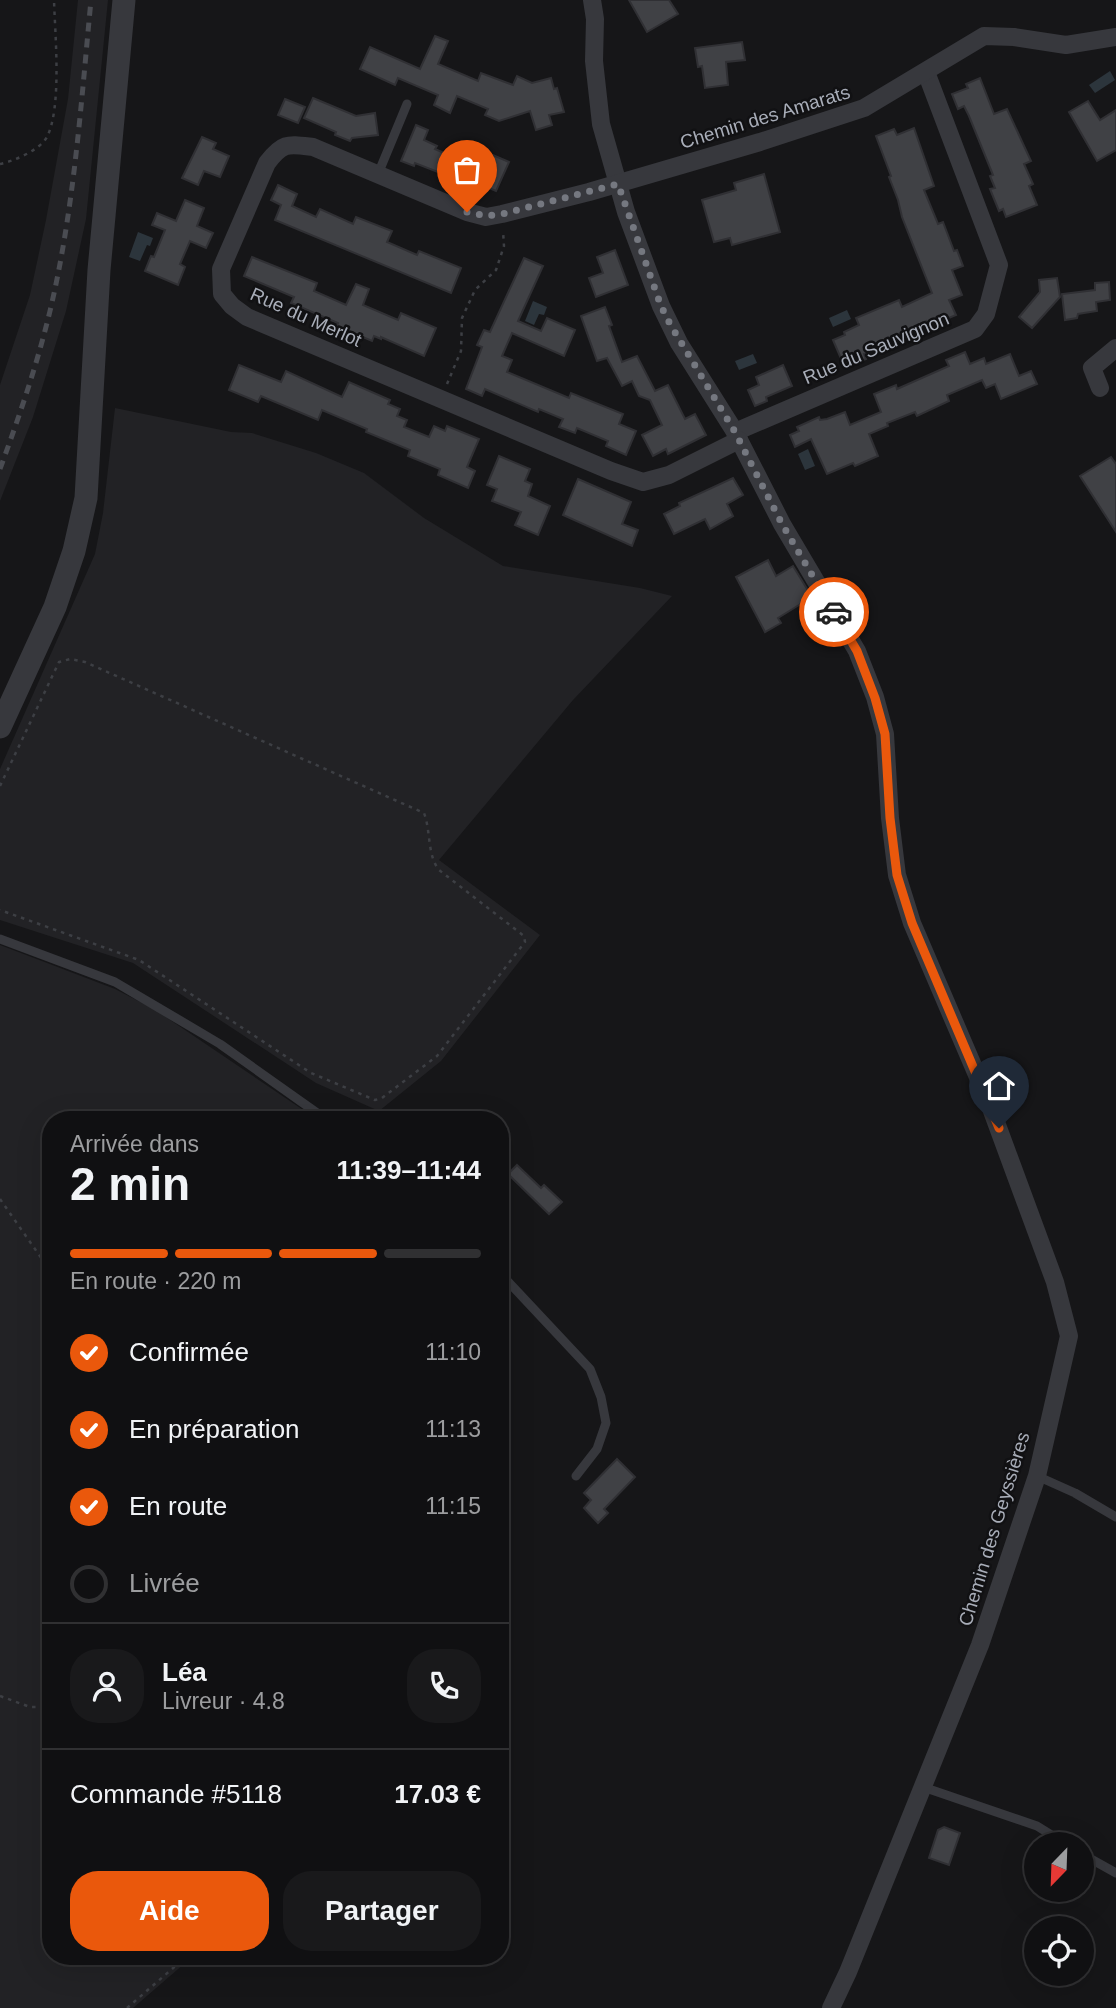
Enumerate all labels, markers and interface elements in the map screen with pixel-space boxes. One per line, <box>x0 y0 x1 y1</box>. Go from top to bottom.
street label: Chemin des Amarats <box>678 81 852 153</box>
pin <box>437 140 497 212</box>
icon: bag <box>448 151 486 189</box>
street label: Rue du Merlot <box>247 283 365 351</box>
street label: Rue du Sauvignon <box>800 308 952 388</box>
courier <box>799 577 869 647</box>
icon: car <box>815 593 853 631</box>
pin <box>969 1056 1029 1128</box>
icon: home <box>980 1067 1018 1105</box>
text: Arrivée dans <box>70 1131 199 1157</box>
text: 11:39–11:44 <box>336 1155 481 1185</box>
text: 2 min <box>70 1158 190 1210</box>
text: En route · 220 m <box>70 1268 241 1294</box>
icon: check <box>70 1334 108 1372</box>
text: Confirmée <box>129 1337 249 1367</box>
text: 11:10 <box>425 1339 481 1365</box>
icon: check <box>70 1411 108 1449</box>
text: En préparation <box>129 1414 300 1444</box>
text: 11:13 <box>425 1416 481 1442</box>
street label: Chemin des Geyssières <box>954 1429 1034 1629</box>
icon: check <box>70 1488 108 1526</box>
text: En route <box>129 1491 227 1521</box>
text: 11:15 <box>425 1493 481 1519</box>
text: Livrée <box>129 1568 200 1598</box>
button: person <box>70 1649 144 1723</box>
button: phone <box>407 1649 481 1723</box>
text: Léa <box>162 1657 207 1687</box>
text: Livreur · 4.8 <box>162 1688 285 1714</box>
text: Commande #5118 <box>70 1779 282 1809</box>
text: 17.03 € <box>394 1779 481 1809</box>
north arrow <box>1024 1832 1094 1902</box>
map controls <box>1024 1832 1094 1986</box>
button: Aide <box>70 1871 269 1951</box>
button: Partager <box>283 1871 481 1951</box>
button: locate <box>1024 1916 1094 1986</box>

